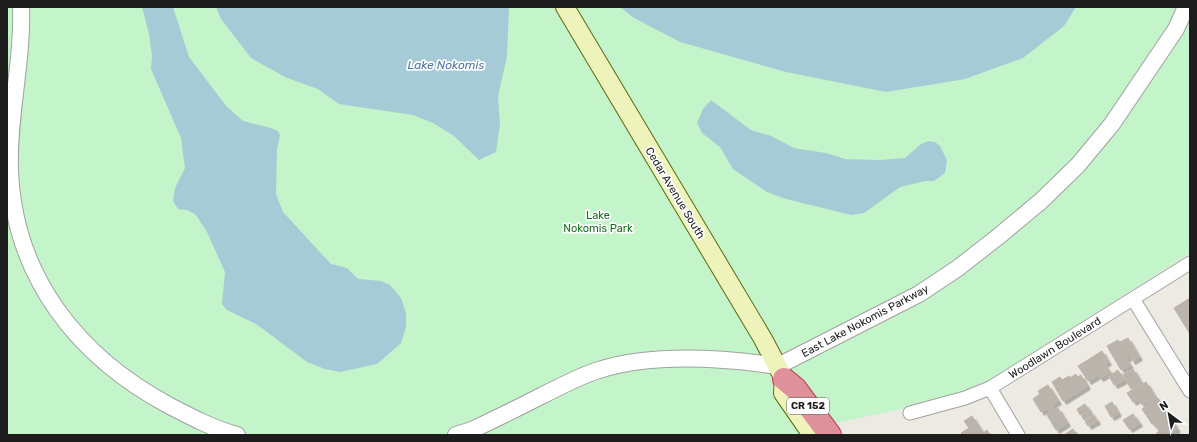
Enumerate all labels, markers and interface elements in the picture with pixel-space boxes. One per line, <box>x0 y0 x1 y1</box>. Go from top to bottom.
water label: Lake Nokomis <box>408 58 485 72</box>
street label: Cedar Avenue South <box>643 145 707 241</box>
park label: Lake Nokomis Park <box>563 209 633 235</box>
street label: East Lake Nokomis Parkway <box>799 282 931 360</box>
street label: Woodlawn Boulevard <box>1007 314 1103 382</box>
north arrow <box>1149 394 1189 434</box>
road number: CR 152 <box>787 398 829 414</box>
text: N <box>1157 398 1171 414</box>

